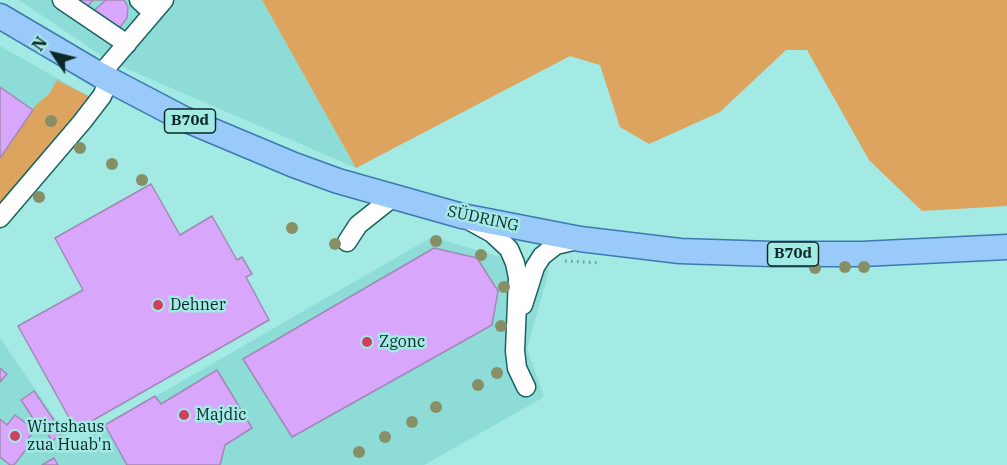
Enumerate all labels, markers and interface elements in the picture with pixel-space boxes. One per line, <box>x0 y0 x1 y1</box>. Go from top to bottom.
north arrow <box>24 24 84 84</box>
text: N <box>27 33 51 55</box>
road number: B70d <box>164 109 216 133</box>
street label: SÜDRING <box>445 202 521 236</box>
road number: B70d <box>768 242 818 266</box>
place label: Dehner <box>170 295 226 315</box>
marker: Dehner <box>151 298 165 312</box>
place label: Zgonc <box>379 332 425 352</box>
marker: Zgonc <box>360 335 374 349</box>
place label: Majdic <box>196 405 247 425</box>
marker: Majdic <box>177 408 191 422</box>
place label: Wirtshaus zua Huab'n <box>27 417 112 455</box>
marker: Wirtshaus zua Huab'n <box>8 429 22 443</box>

